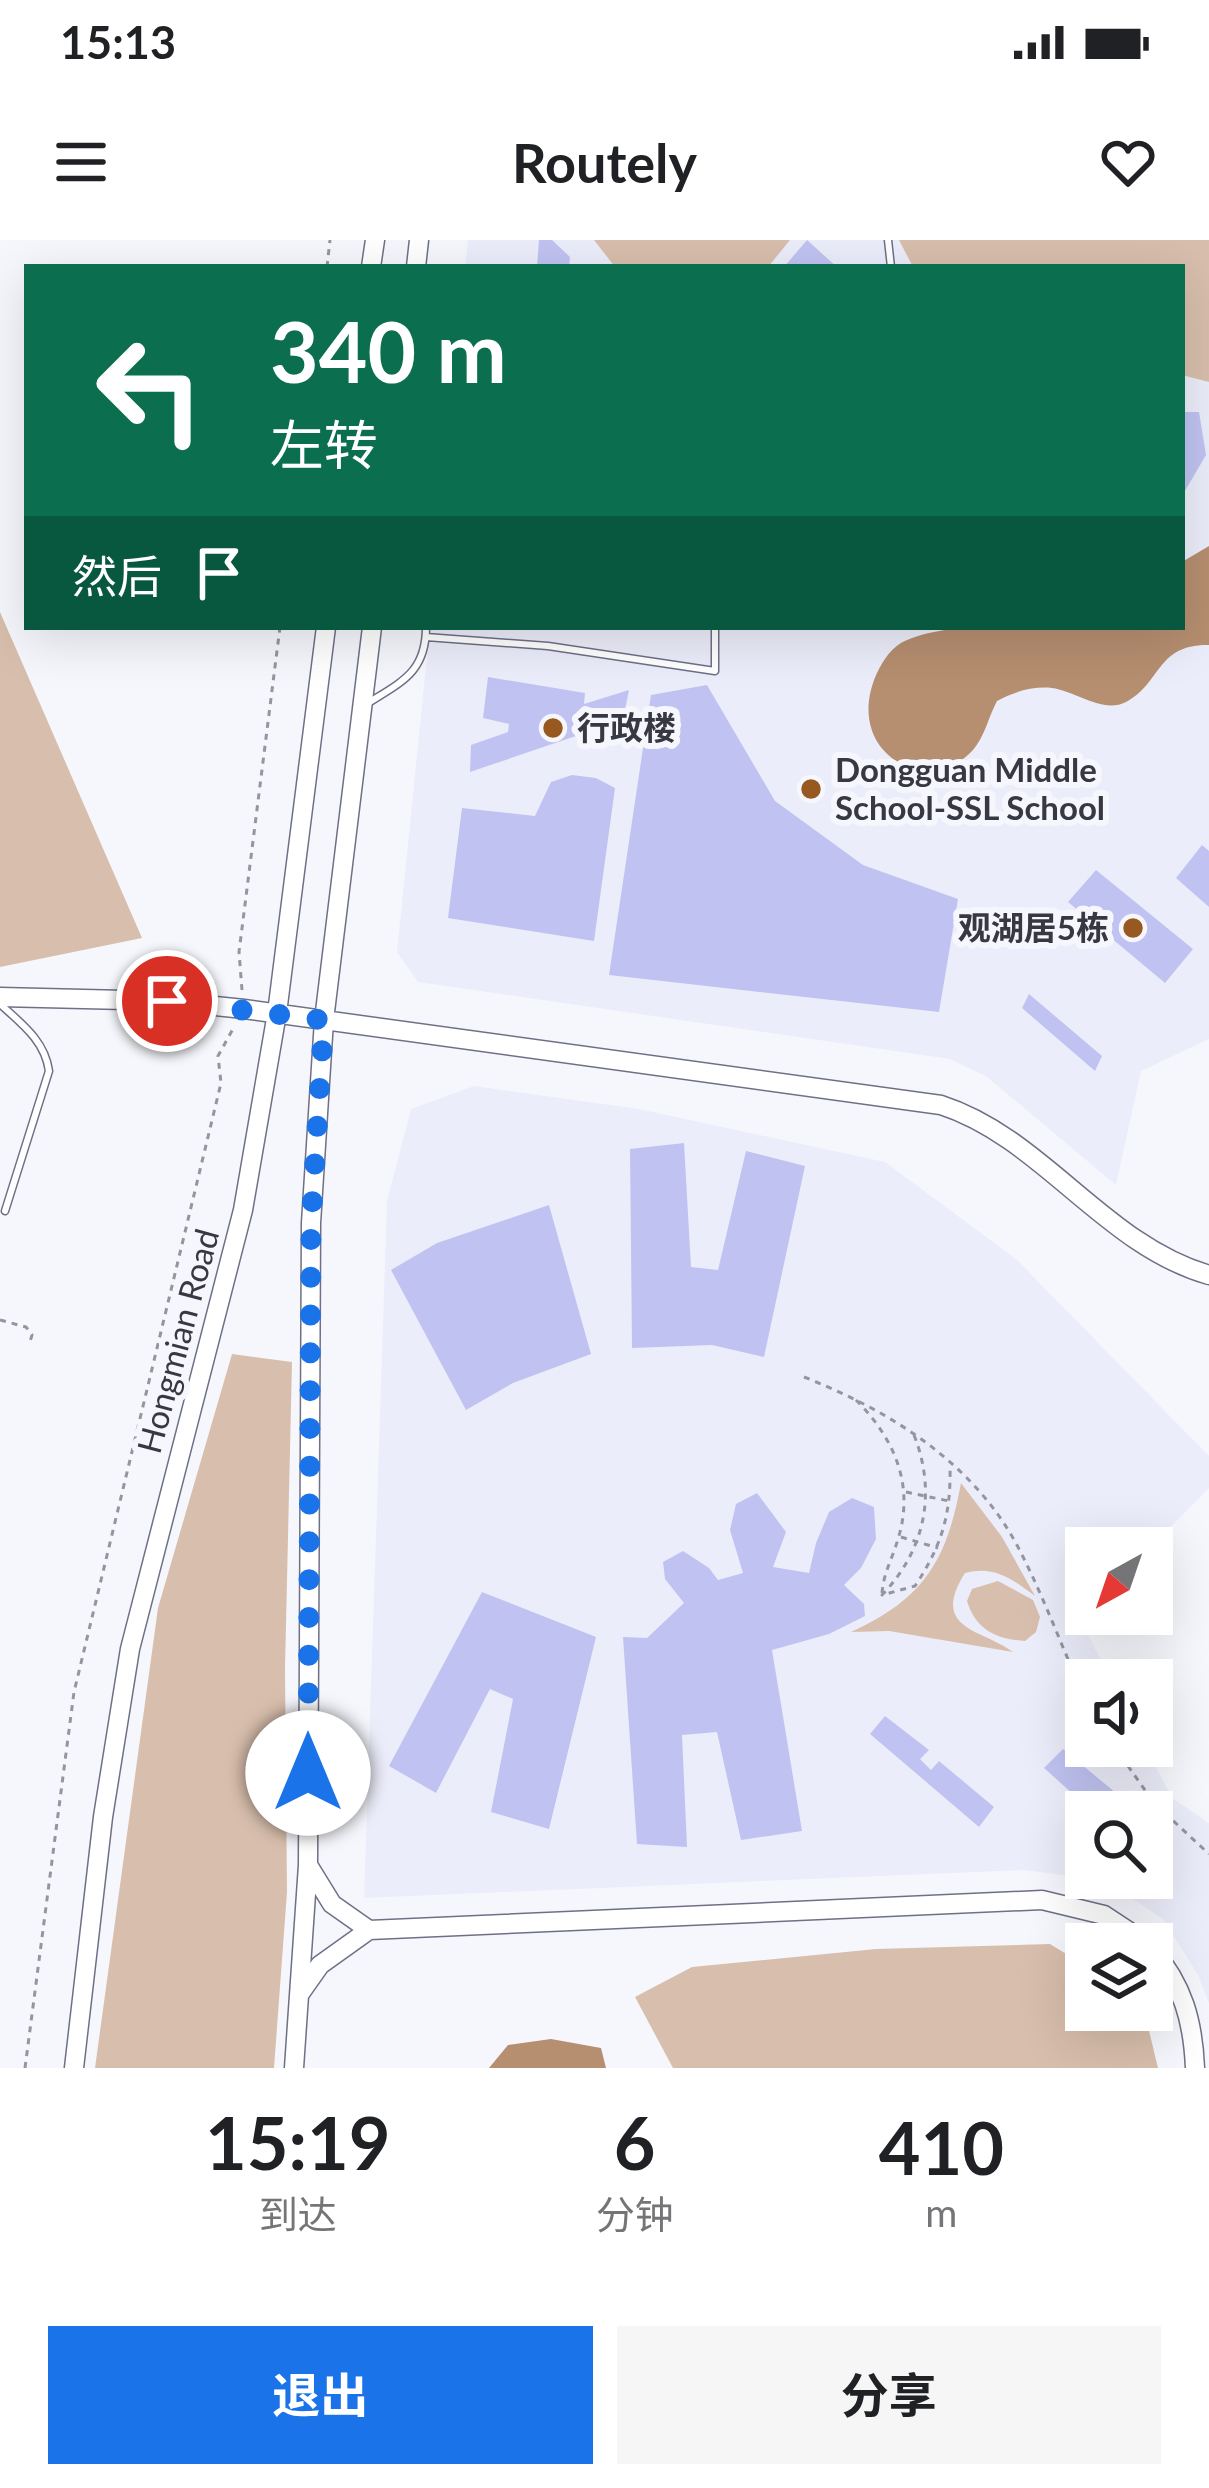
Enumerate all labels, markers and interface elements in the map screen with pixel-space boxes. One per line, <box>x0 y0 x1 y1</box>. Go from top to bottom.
text: 15:13 <box>60 15 176 69</box>
icon: menu <box>48 129 114 195</box>
icon: heart <box>1095 129 1161 195</box>
text: Routely <box>512 130 697 195</box>
text: 340 m <box>270 300 507 401</box>
icon: left <box>72 312 228 468</box>
text: 左转 <box>270 412 378 477</box>
icon: arrive <box>186 540 252 606</box>
text: 然后 <box>72 549 162 603</box>
place label: 行政楼 <box>577 707 676 747</box>
marker: 行政楼 <box>540 715 566 741</box>
place label: Dongguan Middle School-SSL School <box>835 749 1105 827</box>
marker: Dongguan Middle School-SSL School <box>798 776 824 802</box>
place label: 观湖居5栋 <box>958 907 1109 947</box>
marker: 观湖居5栋 <box>1120 915 1146 941</box>
pin <box>116 950 218 1052</box>
icon: arrive <box>134 968 200 1034</box>
street label: Hongmian Road <box>128 1224 226 1457</box>
north arrow <box>1065 1527 1173 1635</box>
map controls <box>1065 1527 1173 2031</box>
button: sound <box>1065 1659 1173 1767</box>
position arrow <box>245 1710 371 1836</box>
button: search <box>1065 1791 1173 1899</box>
button: layers <box>1065 1923 1173 2031</box>
text: 15:19 <box>205 2099 391 2185</box>
text: 6 <box>614 2099 656 2185</box>
text: 410 <box>879 2104 1004 2190</box>
text: m <box>925 2189 957 2235</box>
text: 到达 <box>259 2191 337 2237</box>
text: 分钟 <box>596 2191 674 2237</box>
button: 退出 <box>48 2326 593 2464</box>
button: 分享 <box>617 2326 1161 2464</box>

